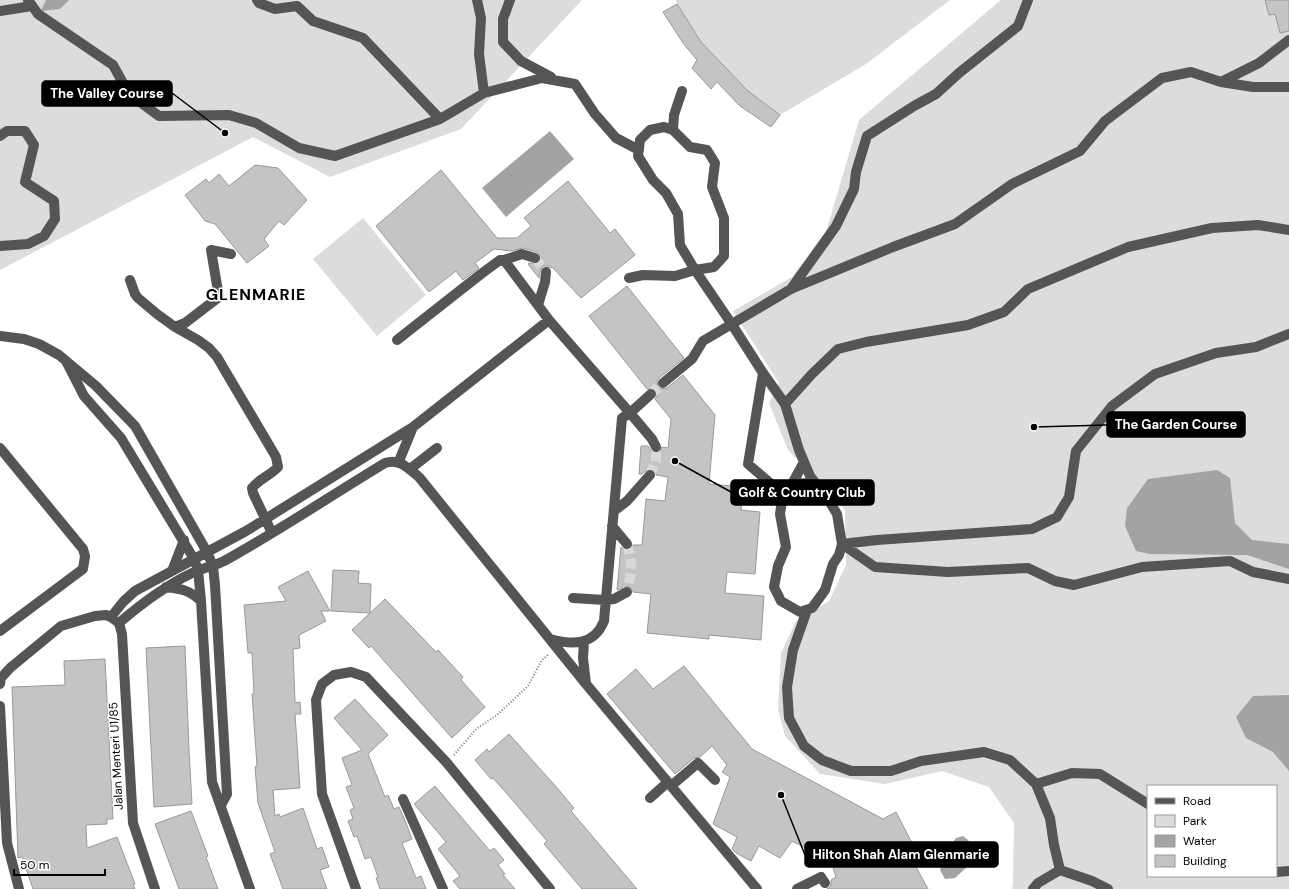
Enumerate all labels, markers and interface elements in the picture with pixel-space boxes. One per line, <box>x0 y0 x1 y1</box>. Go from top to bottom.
callout: The Valley Course <box>42 81 172 106</box>
text: The Valley Course <box>50 85 164 102</box>
district label: GLENMARIE <box>206 284 306 305</box>
callout: The Garden Course <box>1107 412 1245 437</box>
text: The Garden Course <box>1115 416 1237 433</box>
callout: Golf & Country Club <box>731 480 874 505</box>
text: Golf & Country Club <box>738 484 866 501</box>
street label: Jalan Menteri U1/85 <box>105 702 127 810</box>
legend <box>1147 785 1277 877</box>
text: Road <box>1183 793 1211 809</box>
text: Park <box>1183 813 1207 829</box>
text: Water <box>1183 833 1217 849</box>
callout: Hilton Shah Alam Glenmarie <box>805 842 998 867</box>
text: Hilton Shah Alam Glenmarie <box>813 846 990 863</box>
scale bar <box>14 851 105 877</box>
text: Building <box>1183 853 1227 869</box>
text: 50 m <box>20 857 49 873</box>

